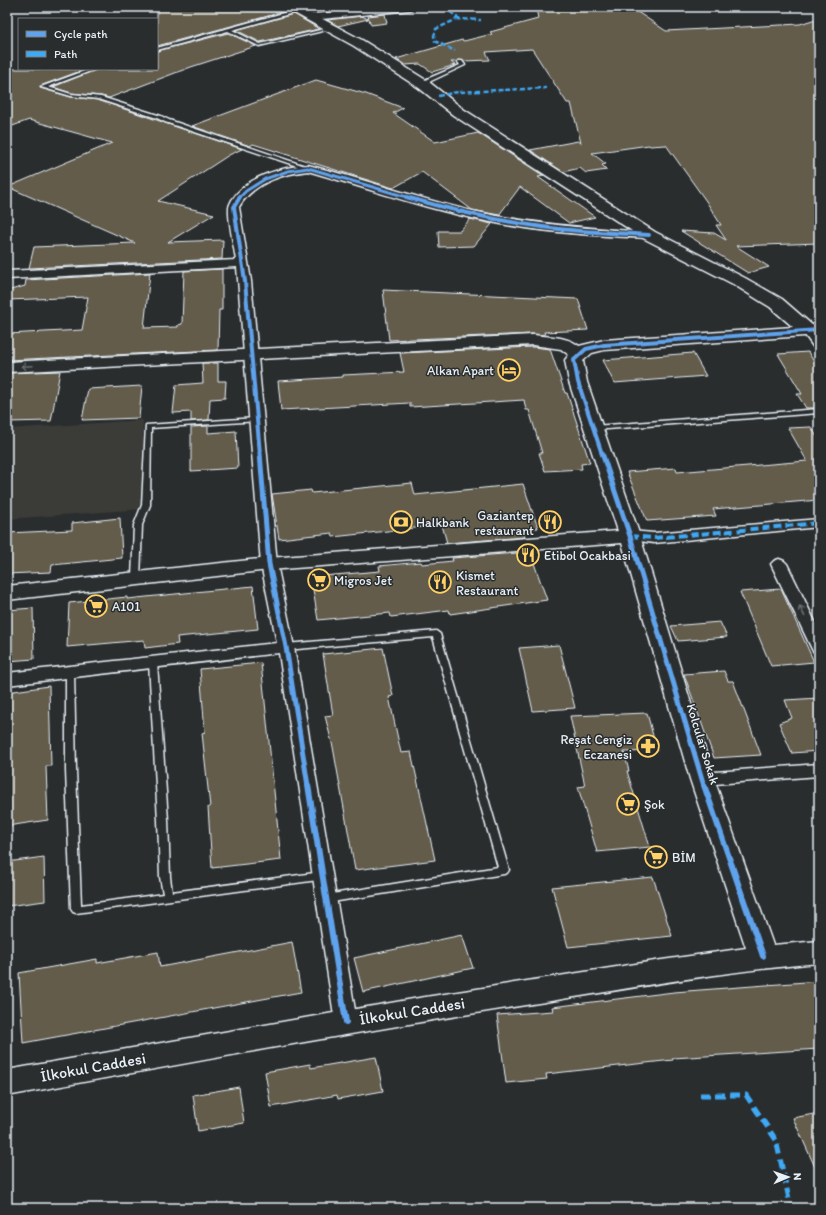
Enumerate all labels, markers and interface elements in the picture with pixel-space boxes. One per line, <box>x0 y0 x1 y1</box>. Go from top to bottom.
legend <box>18 18 158 70</box>
text: Cycle path <box>54 27 108 41</box>
text: Path <box>54 47 77 61</box>
hotel icon: Alkan Apart <box>496 357 522 383</box>
one-way arrow <box>21 363 34 370</box>
place label: Alkan Apart <box>427 363 494 378</box>
place label: Gaziantep restaurant <box>475 508 534 538</box>
bank icon: Halkbank <box>388 509 414 535</box>
restaurant icon: Gaziantep restaurant <box>537 509 563 535</box>
place label: Halkbank <box>416 515 470 530</box>
restaurant icon: Etibol Ocakbasi <box>515 542 541 568</box>
place label: Etibol Ocakbasi <box>544 548 631 563</box>
supermarket icon: Migros Jet <box>306 567 332 593</box>
place label: Kismet Restaurant <box>456 568 519 598</box>
restaurant icon: Kismet Restaurant <box>427 569 453 595</box>
place label: Migros Jet <box>334 573 392 588</box>
supermarket icon: A101 <box>83 593 109 619</box>
place label: A101 <box>112 599 140 614</box>
one-way arrow <box>798 606 805 618</box>
street label: Kolcular Sokak <box>684 702 723 787</box>
place label: Reşat Cengiz Eczanesi <box>560 732 632 762</box>
pharmacy icon: Reşat Cengiz Eczanesi <box>635 733 661 759</box>
supermarket icon: Şok <box>615 791 641 817</box>
place label: Şok <box>644 797 665 812</box>
supermarket icon: BİM <box>643 844 669 870</box>
place label: BİM <box>672 850 696 865</box>
street label: İlkokul Caddesi <box>358 993 466 1029</box>
street label: İlkokul Caddesi <box>39 1048 147 1086</box>
north arrow <box>768 1157 808 1197</box>
text: N <box>791 1173 804 1181</box>

